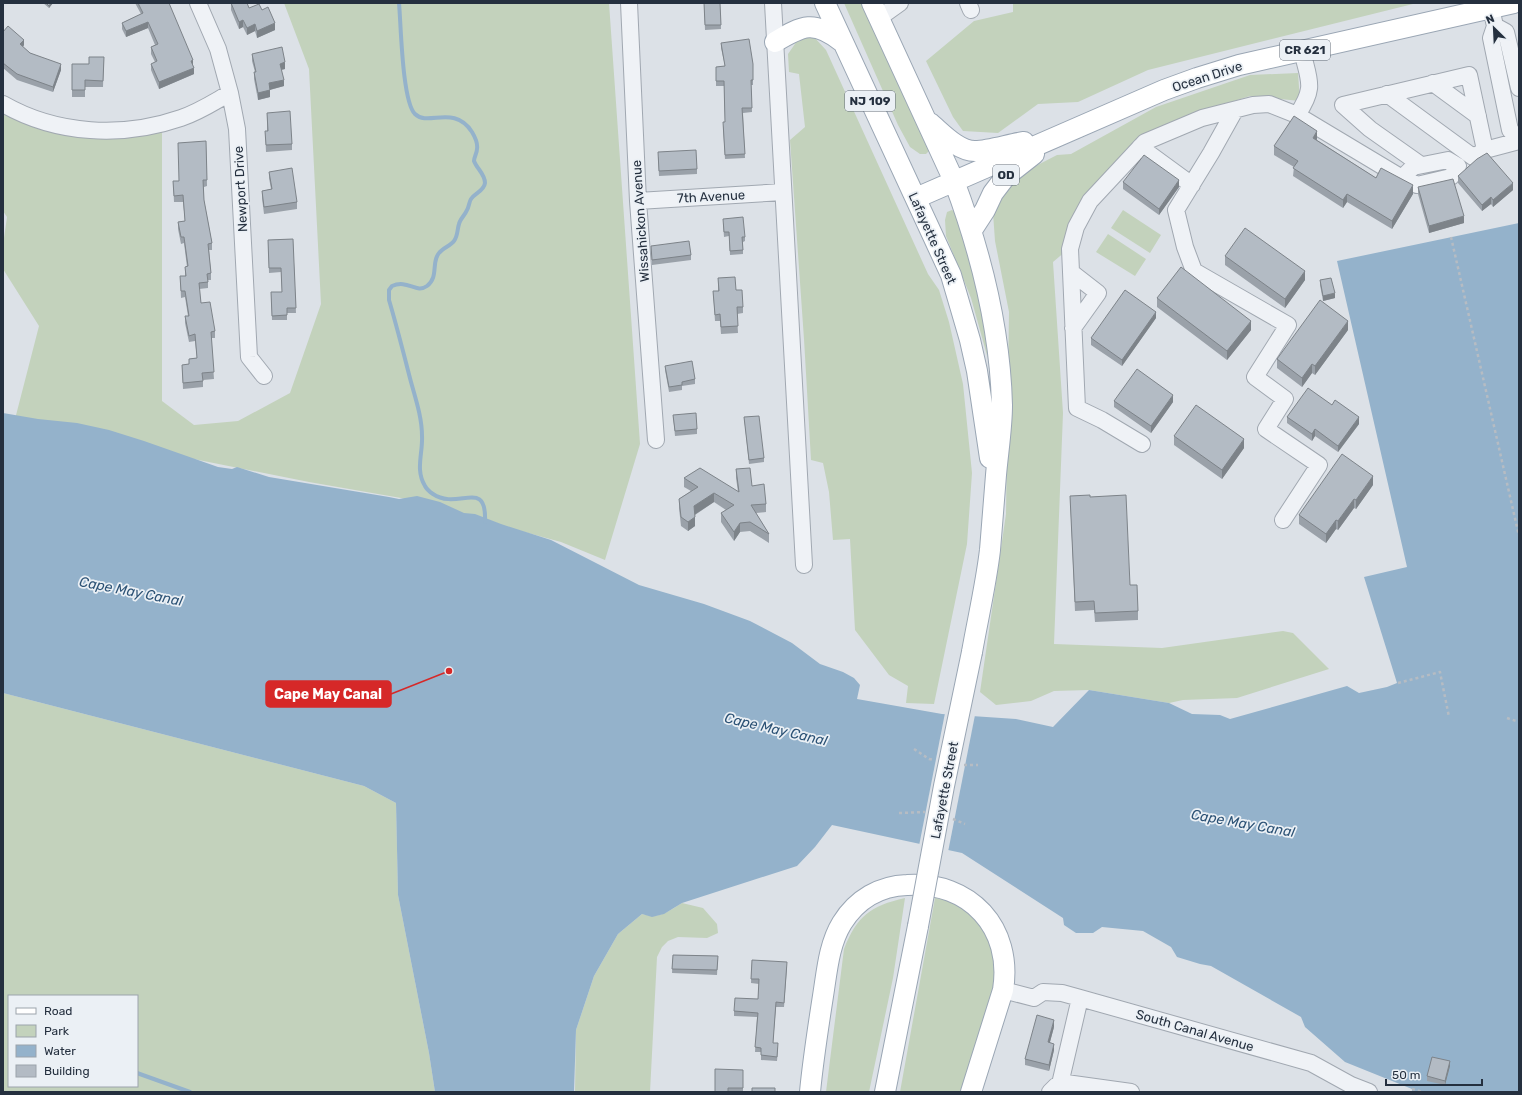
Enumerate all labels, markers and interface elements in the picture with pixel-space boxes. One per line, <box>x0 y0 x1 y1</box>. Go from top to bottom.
north arrow <box>1474 8 1514 48</box>
text: N <box>1484 12 1496 27</box>
road number: CR 621 <box>1280 40 1330 60</box>
street label: Ocean Drive <box>1170 58 1244 95</box>
road number: NJ 109 <box>845 91 895 111</box>
street label: Newport Drive <box>231 146 250 232</box>
street label: Wissahickon Avenue <box>629 159 652 283</box>
road number: OD <box>993 165 1019 185</box>
street label: 7th Avenue <box>677 187 745 206</box>
street label: Lafayette Street <box>906 190 959 286</box>
water label: Cape May Canal <box>78 573 185 610</box>
callout: Cape May Canal <box>266 681 391 707</box>
text: Cape May Canal <box>274 686 382 703</box>
water label: Cape May Canal <box>723 709 830 750</box>
street label: Lafayette Street <box>928 740 961 840</box>
water label: Cape May Canal <box>1190 806 1297 841</box>
legend <box>8 995 138 1087</box>
text: Road <box>44 1004 72 1018</box>
street label: South Canal Avenue <box>1134 1006 1256 1055</box>
text: Park <box>44 1024 70 1038</box>
text: Water <box>44 1044 76 1058</box>
scale bar <box>1386 1061 1482 1087</box>
text: Building <box>44 1064 90 1078</box>
text: 50 m <box>1392 1068 1420 1082</box>

